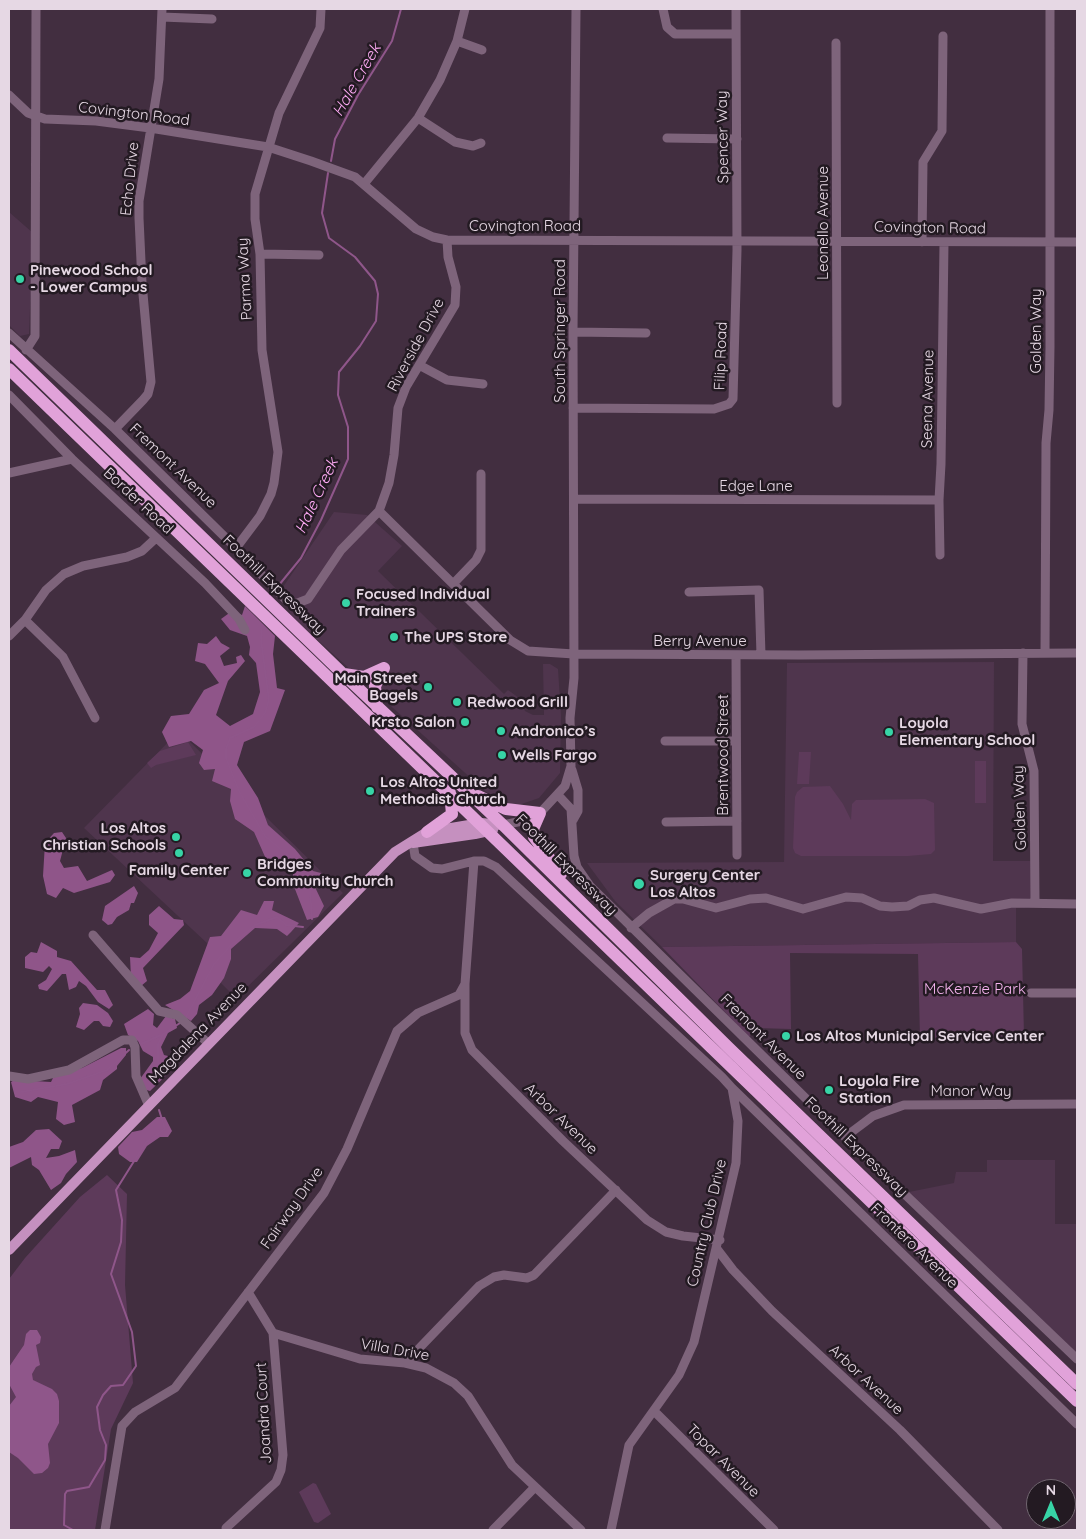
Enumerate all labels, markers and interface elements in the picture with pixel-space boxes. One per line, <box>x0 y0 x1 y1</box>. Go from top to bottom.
water label: Hale Creek <box>328 40 386 120</box>
street label: Spencer Way <box>713 90 733 184</box>
street label: Covington Road <box>77 98 191 130</box>
street label: Echo Drive <box>117 141 143 217</box>
street label: Leonello Avenue <box>814 166 832 280</box>
street label: Covington Road <box>469 217 581 235</box>
street label: Covington Road <box>874 218 986 238</box>
street label: Parma Way <box>234 237 256 321</box>
street label: South Springer Road <box>551 259 569 403</box>
place label: Pinewood School - Lower Campus <box>30 261 153 296</box>
marker: Pinewood School - Lower Campus <box>14 273 26 285</box>
street label: Golden Way <box>1027 288 1045 374</box>
street label: Riverside Drive <box>384 295 448 395</box>
street label: Filip Road <box>711 321 731 391</box>
street label: Seena Avenue <box>918 350 938 448</box>
street label: Fremont Avenue <box>126 420 220 512</box>
water label: Hale Creek <box>291 455 343 537</box>
street label: Border Road <box>99 464 177 538</box>
street label: Edge Lane <box>719 477 793 495</box>
street label: Foothill Expressway <box>219 531 329 639</box>
place label: Focused Individual Trainers <box>356 585 490 620</box>
marker: Focused Individual Trainers <box>340 597 352 609</box>
place label: The UPS Store <box>404 628 507 646</box>
marker: The UPS Store <box>388 631 400 643</box>
street label: Berry Avenue <box>653 632 747 650</box>
place label: Main Street Bagels <box>335 669 418 704</box>
marker: Main Street Bagels <box>422 681 434 693</box>
place label: Redwood Grill <box>467 693 568 711</box>
street label: Brentwood Street <box>714 694 732 816</box>
marker: Redwood Grill <box>451 696 463 708</box>
place label: Krsto Salon <box>371 713 455 731</box>
place label: Loyola Elementary School <box>899 714 1035 749</box>
marker: Krsto Salon <box>459 716 471 728</box>
place label: Andronico’s <box>511 722 595 740</box>
marker: Andronico’s <box>495 725 507 737</box>
marker: Loyola Elementary School <box>883 726 895 738</box>
place label: Wells Fargo <box>512 746 597 764</box>
marker: Wells Fargo <box>496 749 508 761</box>
street label: Golden Way <box>1010 765 1030 851</box>
place label: Los Altos United Methodist Church <box>380 773 506 808</box>
marker: Los Altos United Methodist Church <box>364 785 376 797</box>
street label: Foothill Expressway <box>512 811 620 919</box>
place label: Los Altos Christian Schools <box>43 819 166 854</box>
marker: Los Altos Christian Schools <box>170 831 182 843</box>
marker: Family Center <box>173 847 185 859</box>
place label: Bridges Community Church <box>257 855 394 890</box>
place label: Family Center <box>129 861 229 879</box>
place label: Surgery Center Los Altos <box>650 866 760 901</box>
marker: Bridges Community Church <box>241 867 253 879</box>
marker: Surgery Center Los Altos <box>632 877 646 891</box>
street label: Magdalena Avenue <box>145 979 251 1087</box>
park label: McKenzie Park <box>924 980 1026 998</box>
street label: Fremont Avenue <box>716 990 810 1084</box>
place label: Los Altos Municipal Service Center <box>796 1027 1044 1045</box>
marker: Los Altos Municipal Service Center <box>780 1030 792 1042</box>
place label: Loyola Fire Station <box>839 1072 920 1107</box>
street label: Arbor Avenue <box>521 1080 601 1158</box>
street label: Manor Way <box>930 1082 1012 1100</box>
marker: Loyola Fire Station <box>823 1084 835 1096</box>
street label: Foothill Expressway <box>801 1093 911 1201</box>
street label: Country Club Drive <box>684 1157 730 1289</box>
street label: Fairway Drive <box>257 1163 327 1253</box>
street label: Frontero Avenue <box>866 1200 962 1292</box>
street label: Villa Drive <box>359 1335 431 1365</box>
street label: Arbor Avenue <box>825 1341 907 1419</box>
street label: Joandra Court <box>252 1362 276 1464</box>
street label: Topar Avenue <box>683 1421 763 1501</box>
north arrow <box>1026 1479 1076 1529</box>
text: N <box>1046 1481 1056 1499</box>

